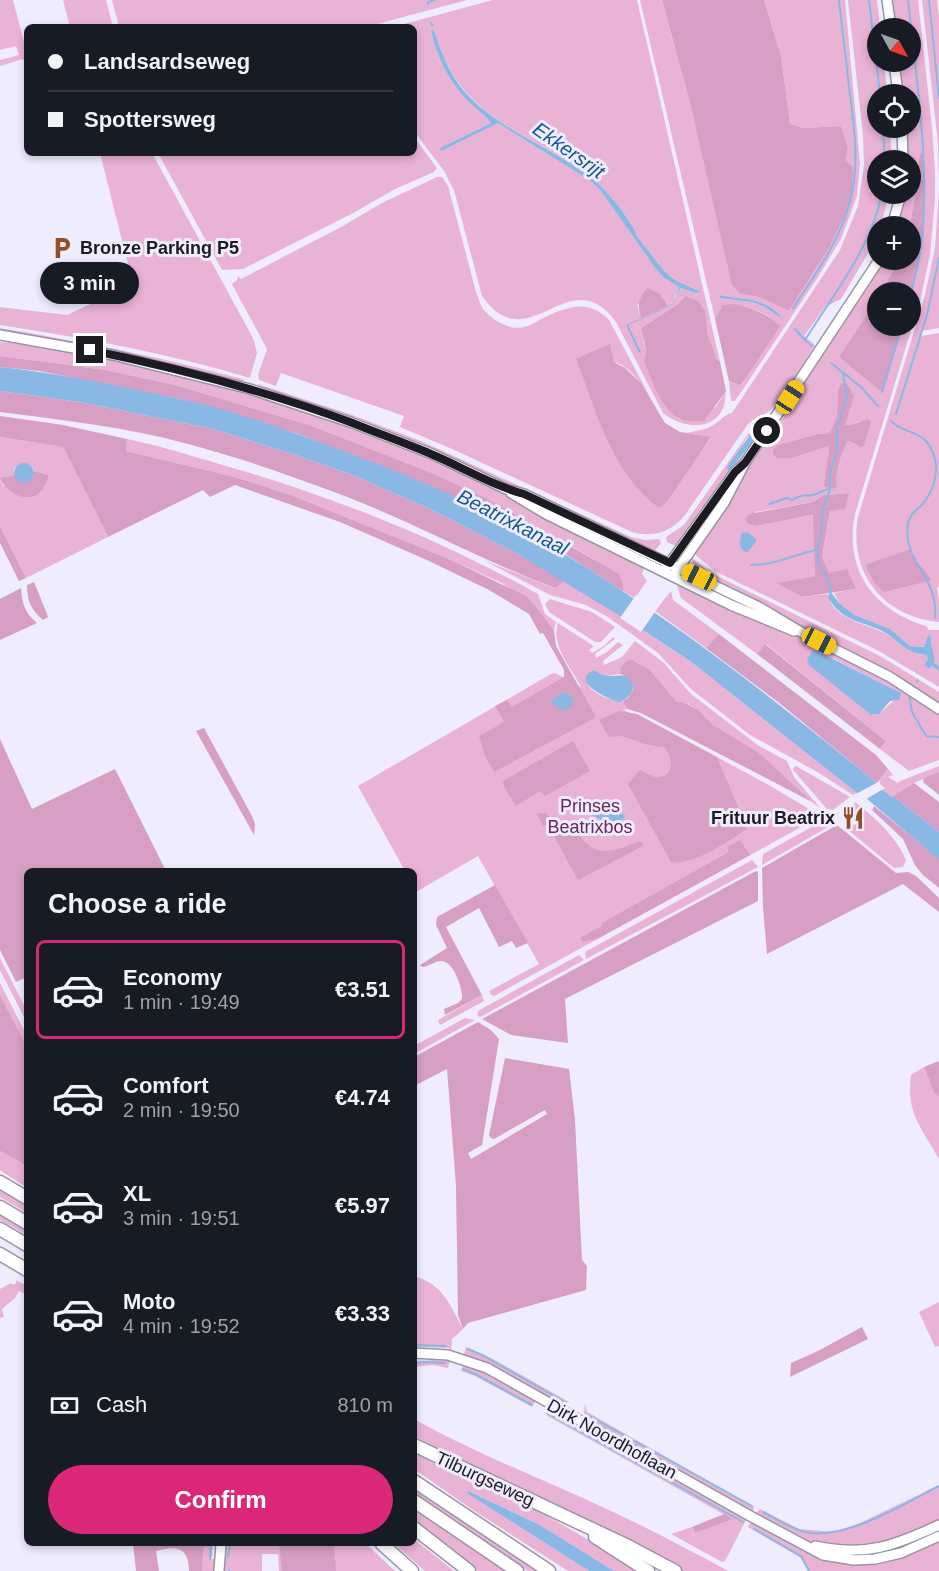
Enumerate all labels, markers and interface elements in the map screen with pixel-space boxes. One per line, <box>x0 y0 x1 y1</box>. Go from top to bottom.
north arrow <box>867 18 921 72</box>
map controls <box>867 18 921 336</box>
text: Landsardseweg <box>84 49 250 74</box>
button: locate <box>867 84 921 138</box>
text: Spottersweg <box>84 107 216 132</box>
water label: Ekkersrijt <box>529 117 610 183</box>
button: layers <box>867 150 921 204</box>
button: + <box>867 216 921 270</box>
parking icon: Bronze Parking P5 <box>49 235 75 261</box>
place label: Bronze Parking P5 <box>80 238 239 258</box>
callout: 3 min <box>40 263 140 305</box>
text: 3 min <box>63 272 116 294</box>
button: − <box>867 282 921 336</box>
route end <box>76 336 103 363</box>
car <box>773 377 807 417</box>
route start <box>753 417 780 444</box>
water label: Beatrixkanaal <box>454 485 572 560</box>
car <box>679 561 719 593</box>
car <box>799 625 839 657</box>
park label: Prinses Beatrixbos <box>547 796 633 837</box>
restaurant icon: Frituur Beatrix <box>840 805 866 831</box>
place label: Frituur Beatrix <box>711 808 835 828</box>
text: Choose a ride <box>48 889 227 919</box>
icon: car <box>51 963 105 1017</box>
text: Economy <box>123 965 222 990</box>
text: €3.51 <box>335 977 390 1002</box>
text: 1 min · 19:49 <box>123 991 240 1013</box>
icon: car <box>51 1071 105 1125</box>
text: Comfort <box>123 1073 209 1098</box>
text: €4.74 <box>335 1085 390 1110</box>
text: 2 min · 19:50 <box>123 1099 240 1121</box>
icon: car <box>51 1179 105 1233</box>
text: XL <box>123 1181 151 1206</box>
text: €5.97 <box>335 1193 390 1218</box>
text: 3 min · 19:51 <box>123 1207 240 1229</box>
icon: car <box>51 1287 105 1341</box>
text: Moto <box>123 1289 176 1314</box>
text: €3.33 <box>335 1301 390 1326</box>
text: 4 min · 19:52 <box>123 1315 240 1337</box>
icon: cash <box>48 1389 81 1422</box>
text: Cash <box>96 1392 147 1417</box>
text: 810 m <box>337 1394 393 1416</box>
street label: Dirk Noordhoflaan <box>544 1395 680 1483</box>
street label: Tilburgseweg <box>433 1447 537 1511</box>
button: Confirm <box>48 1465 393 1534</box>

